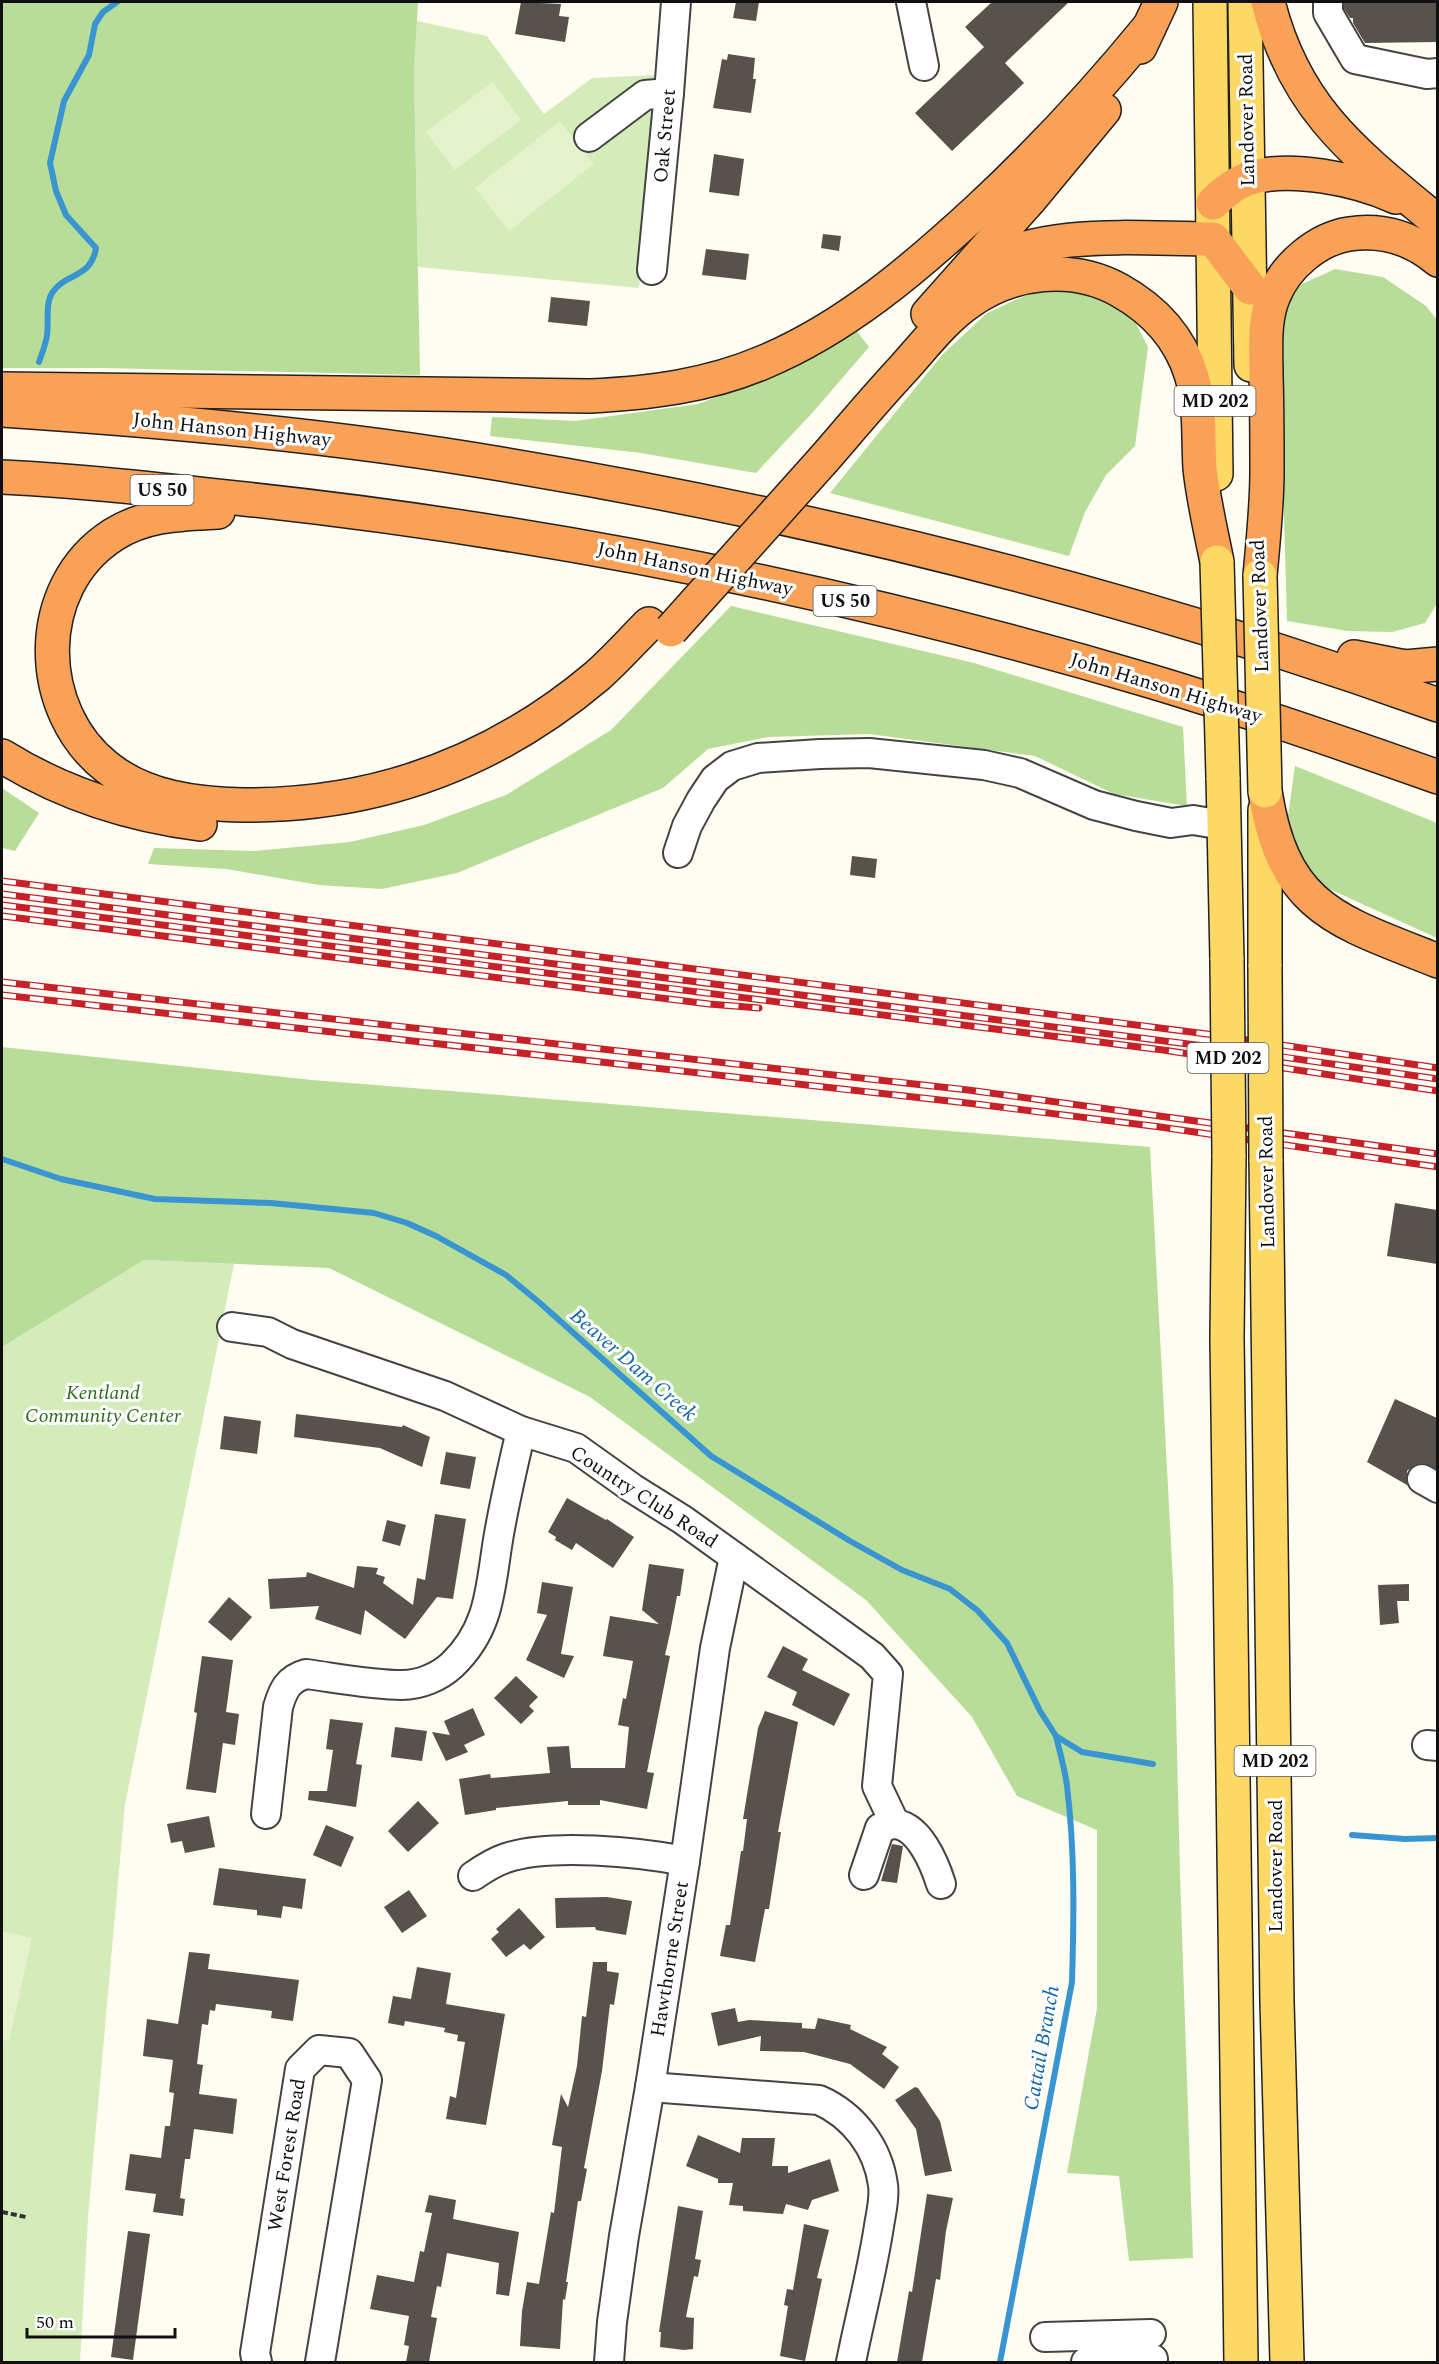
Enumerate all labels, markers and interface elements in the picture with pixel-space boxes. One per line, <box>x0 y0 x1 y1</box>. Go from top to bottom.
street label: Landover Road <box>1231 53 1263 187</box>
street label: Oak Street <box>646 88 684 184</box>
road number: MD 202 <box>1174 386 1256 416</box>
street label: John Hanson Highway <box>131 405 334 455</box>
road number: US 50 <box>130 475 194 505</box>
street label: John Hanson Highway <box>594 534 797 605</box>
street label: Landover Road <box>1243 539 1277 673</box>
road number: US 50 <box>814 586 876 616</box>
street label: John Hanson Highway <box>1066 645 1267 732</box>
road number: MD 202 <box>1188 1043 1268 1073</box>
street label: Landover Road <box>1251 1115 1283 1249</box>
water label: Beaver Dam Creek <box>562 1301 704 1430</box>
park label: Kentland Community Center <box>25 1378 182 1431</box>
street label: Country Club Road <box>564 1438 724 1556</box>
road number: MD 202 <box>1234 1746 1316 1776</box>
street label: Landover Road <box>1261 1799 1291 1933</box>
street label: Hawthorne Street <box>643 1879 697 2039</box>
water label: Cattail Branch <box>1015 1983 1069 2113</box>
street label: West Forest Road <box>260 2076 314 2234</box>
scale bar <box>27 2301 176 2339</box>
text: 50 m <box>36 2309 74 2336</box>

